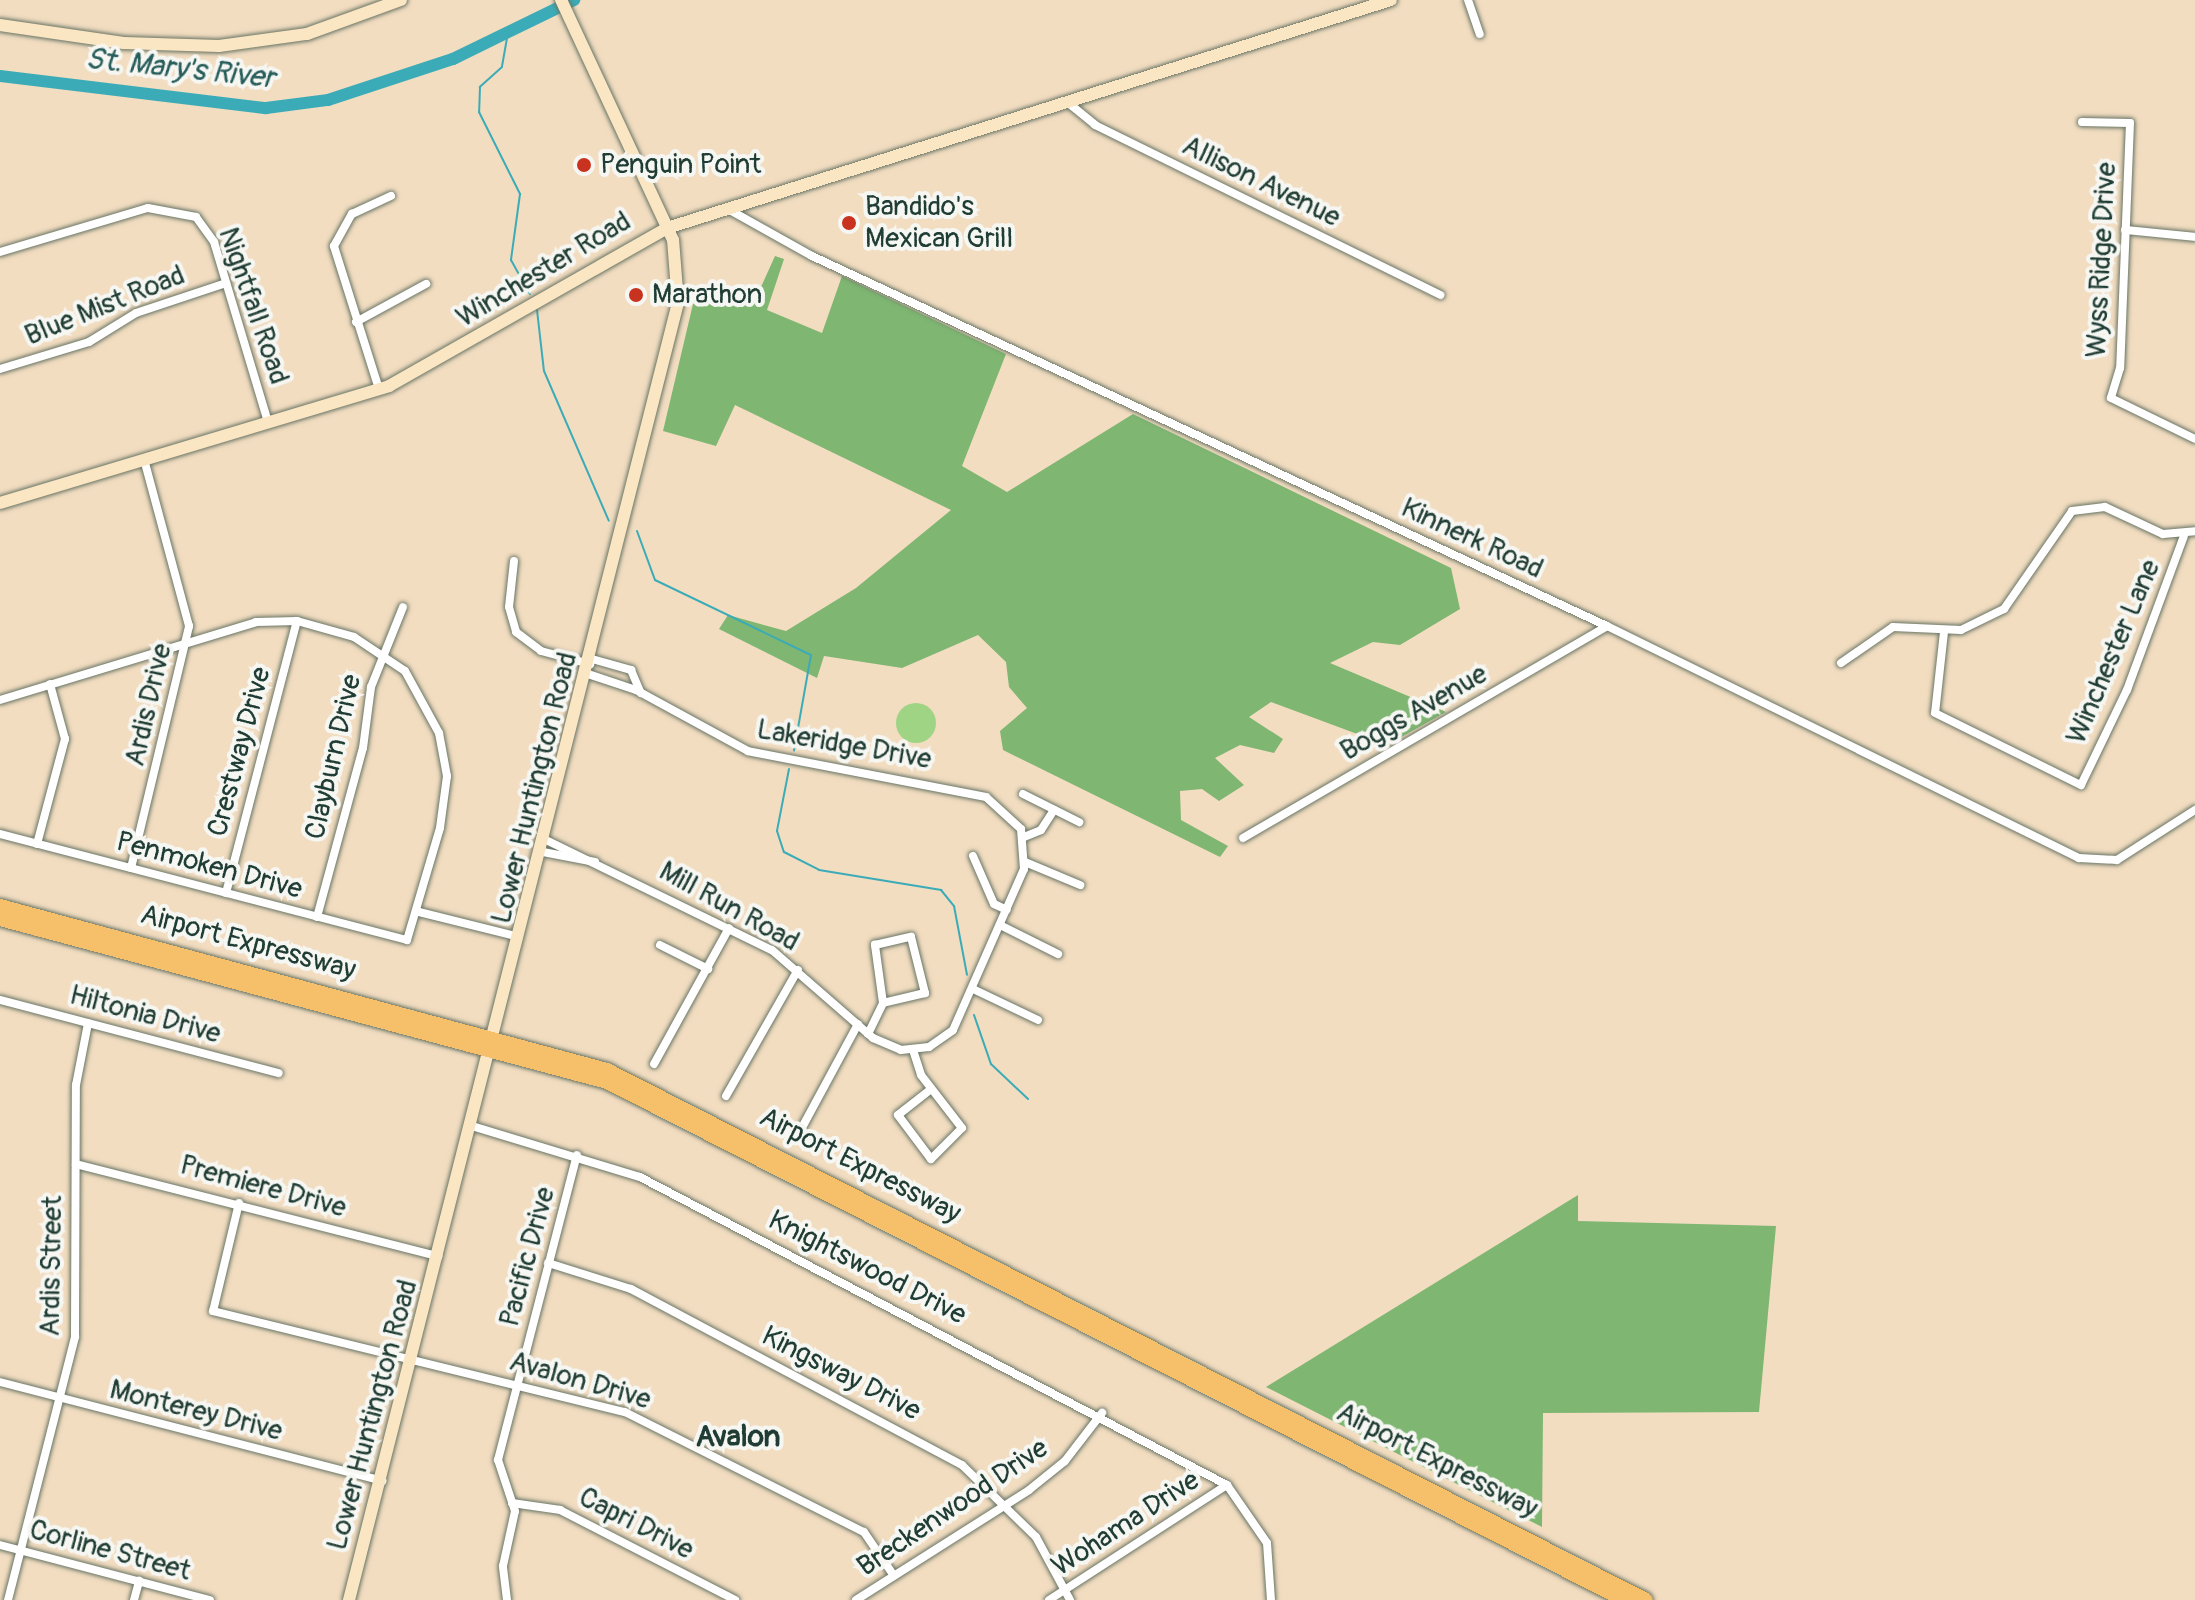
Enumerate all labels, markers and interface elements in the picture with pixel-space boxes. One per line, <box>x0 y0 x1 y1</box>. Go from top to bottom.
water label: St. Mary's River <box>84 41 276 97</box>
street label: Allison Avenue <box>1176 129 1346 235</box>
place label: Penguin Point <box>600 148 761 182</box>
marker: Penguin Point <box>575 156 593 174</box>
street label: Wyss Ridge Drive <box>2080 162 2124 358</box>
place label: Bandido's Mexican Grill <box>865 190 1013 256</box>
street label: Winchester Road <box>451 205 637 335</box>
marker: Bandido's Mexican Grill <box>840 214 858 232</box>
street label: Nightfall Road <box>211 223 295 389</box>
street label: Blue Mist Road <box>20 259 190 353</box>
place label: Marathon <box>652 278 762 312</box>
marker: Marathon <box>627 286 645 304</box>
street label: Kinnerk Road <box>1396 491 1548 587</box>
street label: Winchester Lane <box>2060 555 2168 749</box>
street label: Ardis Drive <box>119 640 179 770</box>
street label: Lower Huntington Road <box>485 649 585 927</box>
street label: Boggs Avenue <box>1335 658 1493 768</box>
street label: Crestway Drive <box>201 664 279 840</box>
street label: Clayburn Drive <box>299 671 369 843</box>
street label: Lakeridge Drive <box>754 713 934 777</box>
street label: Penmoken Drive <box>112 825 306 907</box>
street label: Mill Run Road <box>653 855 805 959</box>
street label: Airport Expressway <box>137 898 359 988</box>
street label: Hiltonia Drive <box>66 979 224 1051</box>
street label: Airport Expressway <box>754 1101 966 1231</box>
street label: Premiere Drive <box>176 1149 350 1225</box>
street label: Pacific Drive <box>493 1184 563 1330</box>
street label: Ardis Street <box>34 1195 70 1337</box>
street label: Knightswood Drive <box>762 1204 972 1332</box>
street label: Lower Huntington Road <box>321 1276 425 1554</box>
street label: Kingsway Drive <box>756 1320 926 1428</box>
street label: Avalon Drive <box>506 1345 654 1417</box>
street label: Monterey Drive <box>106 1373 286 1449</box>
street label: Airport Expressway <box>1331 1396 1543 1526</box>
district label: Avalon <box>695 1419 781 1455</box>
street label: Breckenwood Drive <box>851 1432 1055 1584</box>
street label: Wohama Drive <box>1046 1464 1206 1584</box>
street label: Capri Drive <box>573 1481 699 1567</box>
street label: Corline Street <box>26 1513 194 1589</box>

